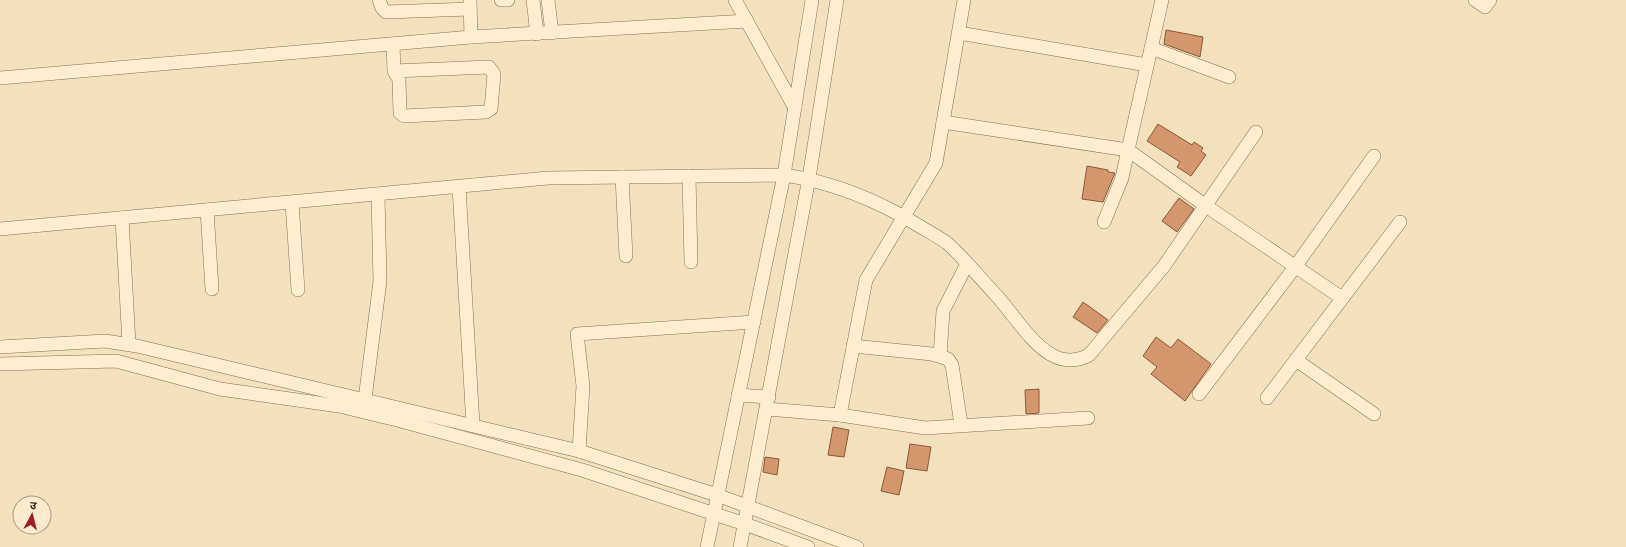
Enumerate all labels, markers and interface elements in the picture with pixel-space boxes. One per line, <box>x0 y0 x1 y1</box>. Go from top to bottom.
north arrow <box>12 495 52 535</box>
text: उ <box>29 497 38 512</box>

